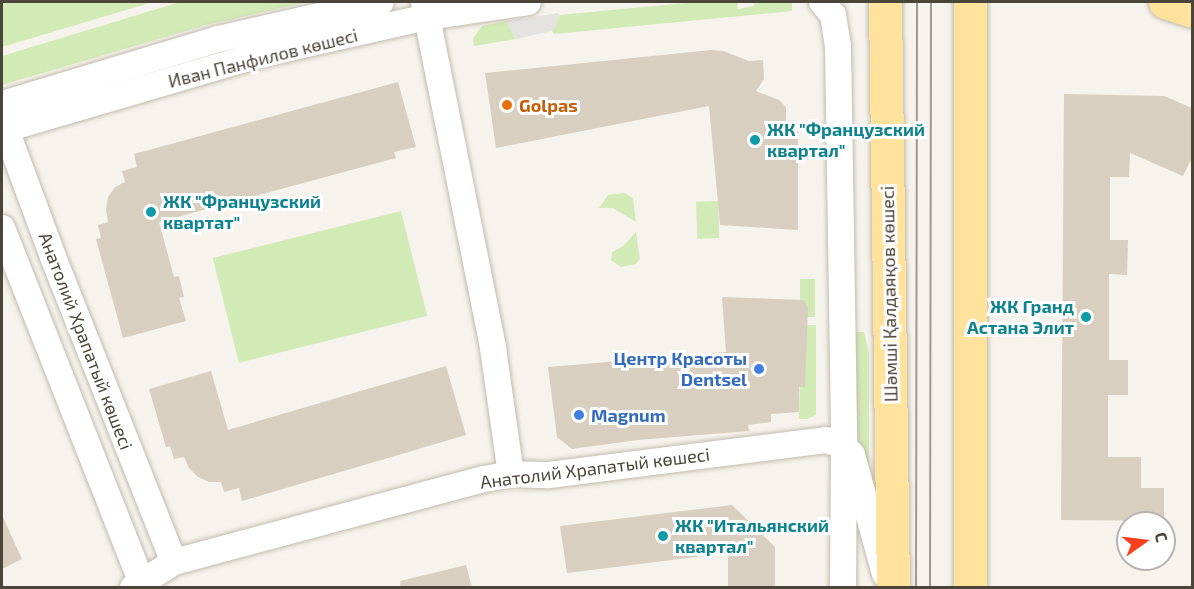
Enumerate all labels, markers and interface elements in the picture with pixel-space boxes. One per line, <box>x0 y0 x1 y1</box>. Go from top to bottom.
street label: Иван Панфилов көшесі <box>166 24 360 92</box>
place label: Golpas <box>519 94 578 116</box>
marker: Golpas <box>500 98 514 112</box>
place label: ЖК "Французский квартал" <box>767 119 925 162</box>
marker: ЖК "Французский квартал" <box>748 133 762 147</box>
street label: Шәмші Қалдаяқов көшесі <box>876 186 902 402</box>
place label: ЖК "Французский квартат" <box>163 191 321 234</box>
marker: ЖК "Французский квартат" <box>144 205 158 219</box>
street label: Анатолий Храпатый көшесі <box>34 229 138 453</box>
place label: ЖК Гранд Астана Элит <box>967 296 1074 338</box>
marker: ЖК Гранд Астана Элит <box>1079 310 1093 324</box>
place label: Центр Красоты Dentsel <box>613 348 747 391</box>
marker: Центр Красоты Dentsel <box>752 362 766 376</box>
place label: Magnum <box>591 404 666 426</box>
marker: Magnum <box>572 408 586 422</box>
street label: Анатолий Храпатый көшесі <box>479 443 711 493</box>
north arrow <box>1116 511 1176 571</box>
place label: ЖК "Итальянский квартал" <box>675 515 829 558</box>
marker: ЖК "Итальянский квартал" <box>656 529 670 543</box>
text: С <box>1152 530 1172 544</box>

